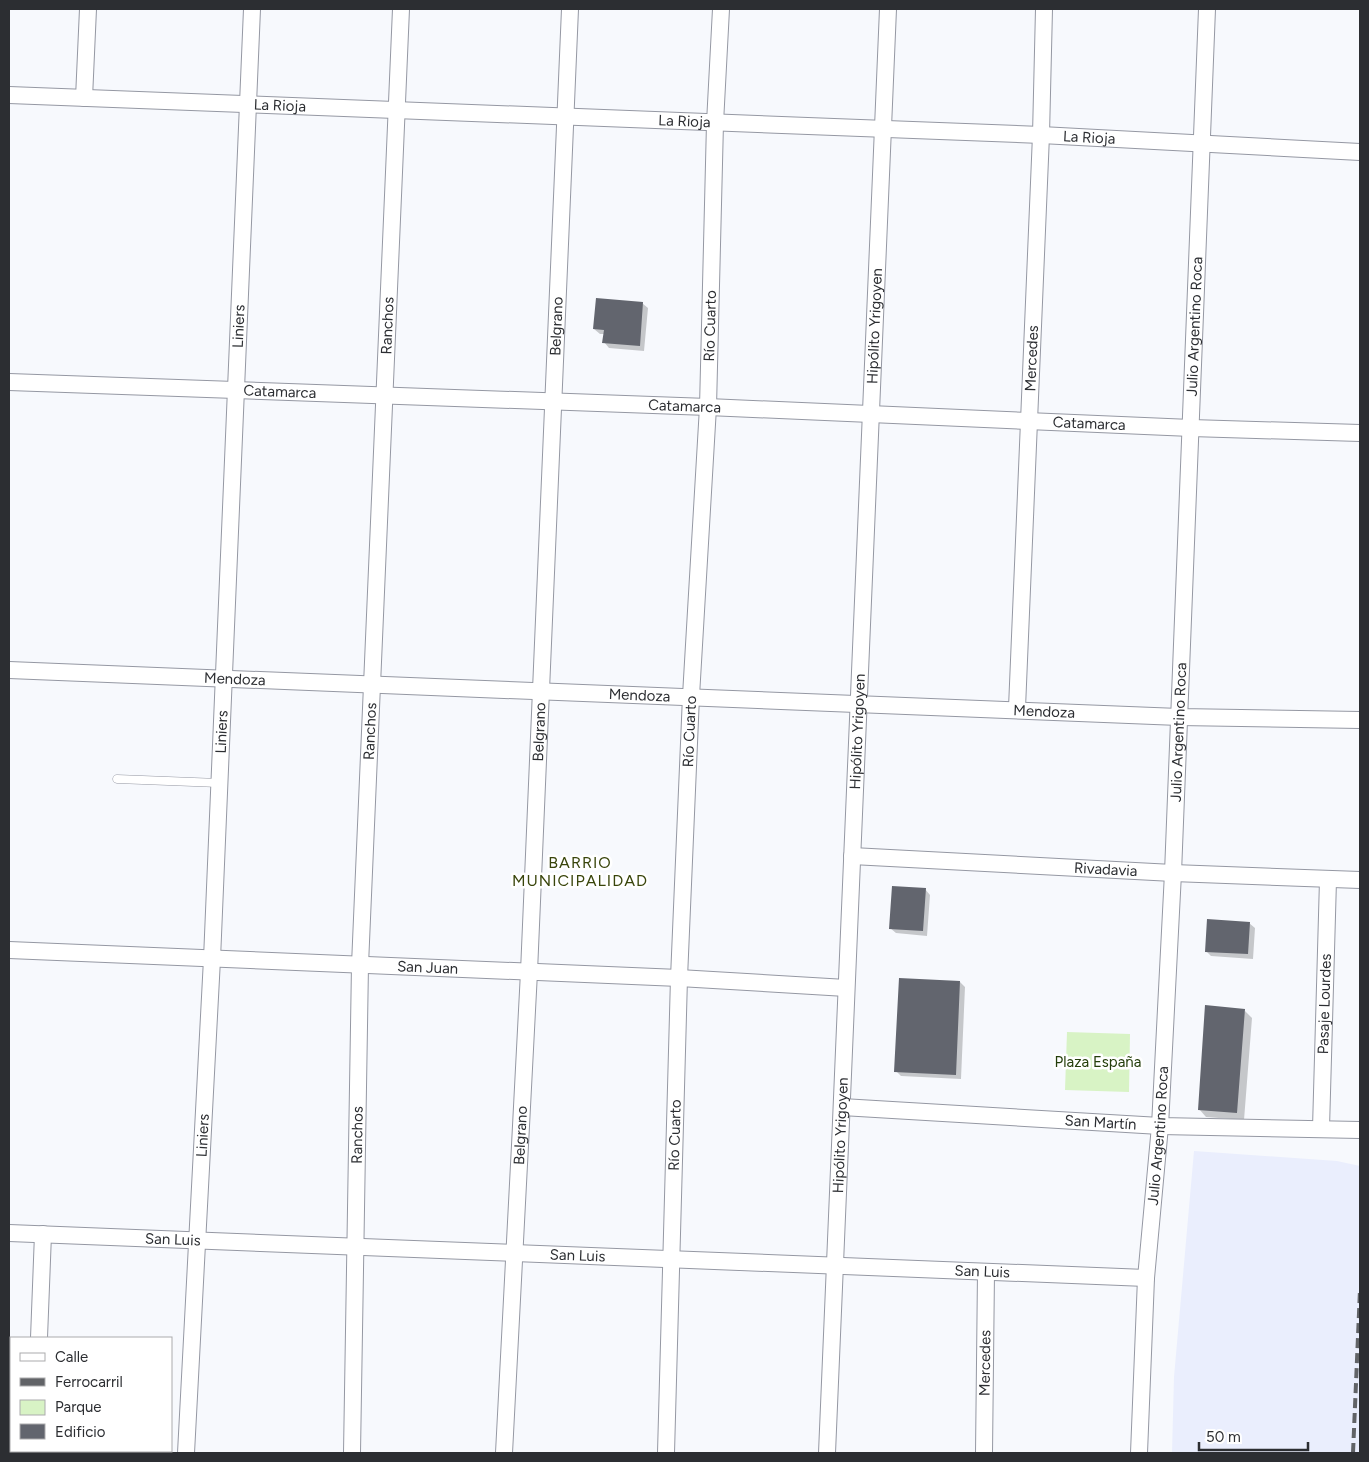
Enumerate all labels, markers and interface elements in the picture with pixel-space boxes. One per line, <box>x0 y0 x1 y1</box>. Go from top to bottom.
street label: La Rioja <box>253 95 306 116</box>
street label: La Rioja <box>658 111 711 131</box>
street label: La Rioja <box>1062 127 1116 148</box>
street label: Julio Argentino Roca <box>1183 256 1206 397</box>
street label: Hipólito Yrigoyen <box>863 268 886 384</box>
street label: Río Cuarto <box>700 290 720 362</box>
street label: Ranchos <box>377 296 398 355</box>
street label: Belgrano <box>546 296 567 356</box>
street label: Liniers <box>229 304 249 348</box>
street label: Mercedes <box>1021 325 1042 392</box>
street label: Catamarca <box>243 381 317 402</box>
street label: Catamarca <box>648 396 721 417</box>
street label: Catamarca <box>1052 413 1126 434</box>
street label: Julio Argentino Roca <box>1167 662 1190 802</box>
street label: Mendoza <box>204 669 266 689</box>
street label: Hipólito Yrigoyen <box>846 673 869 790</box>
street label: Mendoza <box>608 685 671 706</box>
street label: Río Cuarto <box>679 695 700 768</box>
street label: Mendoza <box>1013 701 1075 722</box>
street label: Ranchos <box>360 702 380 760</box>
street label: Belgrano <box>529 702 549 762</box>
street label: Liniers <box>212 710 231 754</box>
district label: BARRIO MUNICIPALIDAD <box>512 853 648 890</box>
street label: Rivadavia <box>1073 859 1138 880</box>
street label: Pasaje Lourdes <box>1314 953 1335 1055</box>
street label: San Juan <box>397 957 459 978</box>
park label: Plaza España <box>1055 1053 1141 1071</box>
street label: Julio Argentino Roca <box>1144 1066 1172 1206</box>
street label: Hipólito Yrigoyen <box>829 1077 852 1194</box>
street label: Río Cuarto <box>665 1099 685 1171</box>
street label: Belgrano <box>510 1105 531 1166</box>
street label: Ranchos <box>348 1106 367 1164</box>
street label: San Martín <box>1064 1111 1137 1134</box>
street label: Liniers <box>193 1113 213 1158</box>
street label: San Luis <box>145 1229 201 1250</box>
street label: San Luis <box>549 1245 606 1266</box>
street label: San Luis <box>954 1261 1010 1282</box>
street label: Mercedes <box>976 1330 994 1396</box>
legend <box>10 1337 172 1452</box>
text: Calle <box>55 1348 88 1366</box>
text: Ferrocarril <box>55 1373 123 1391</box>
text: Parque <box>55 1398 102 1416</box>
scale bar <box>1199 1420 1308 1452</box>
text: Edificio <box>55 1423 106 1441</box>
text: 50 m <box>1206 1428 1241 1446</box>

